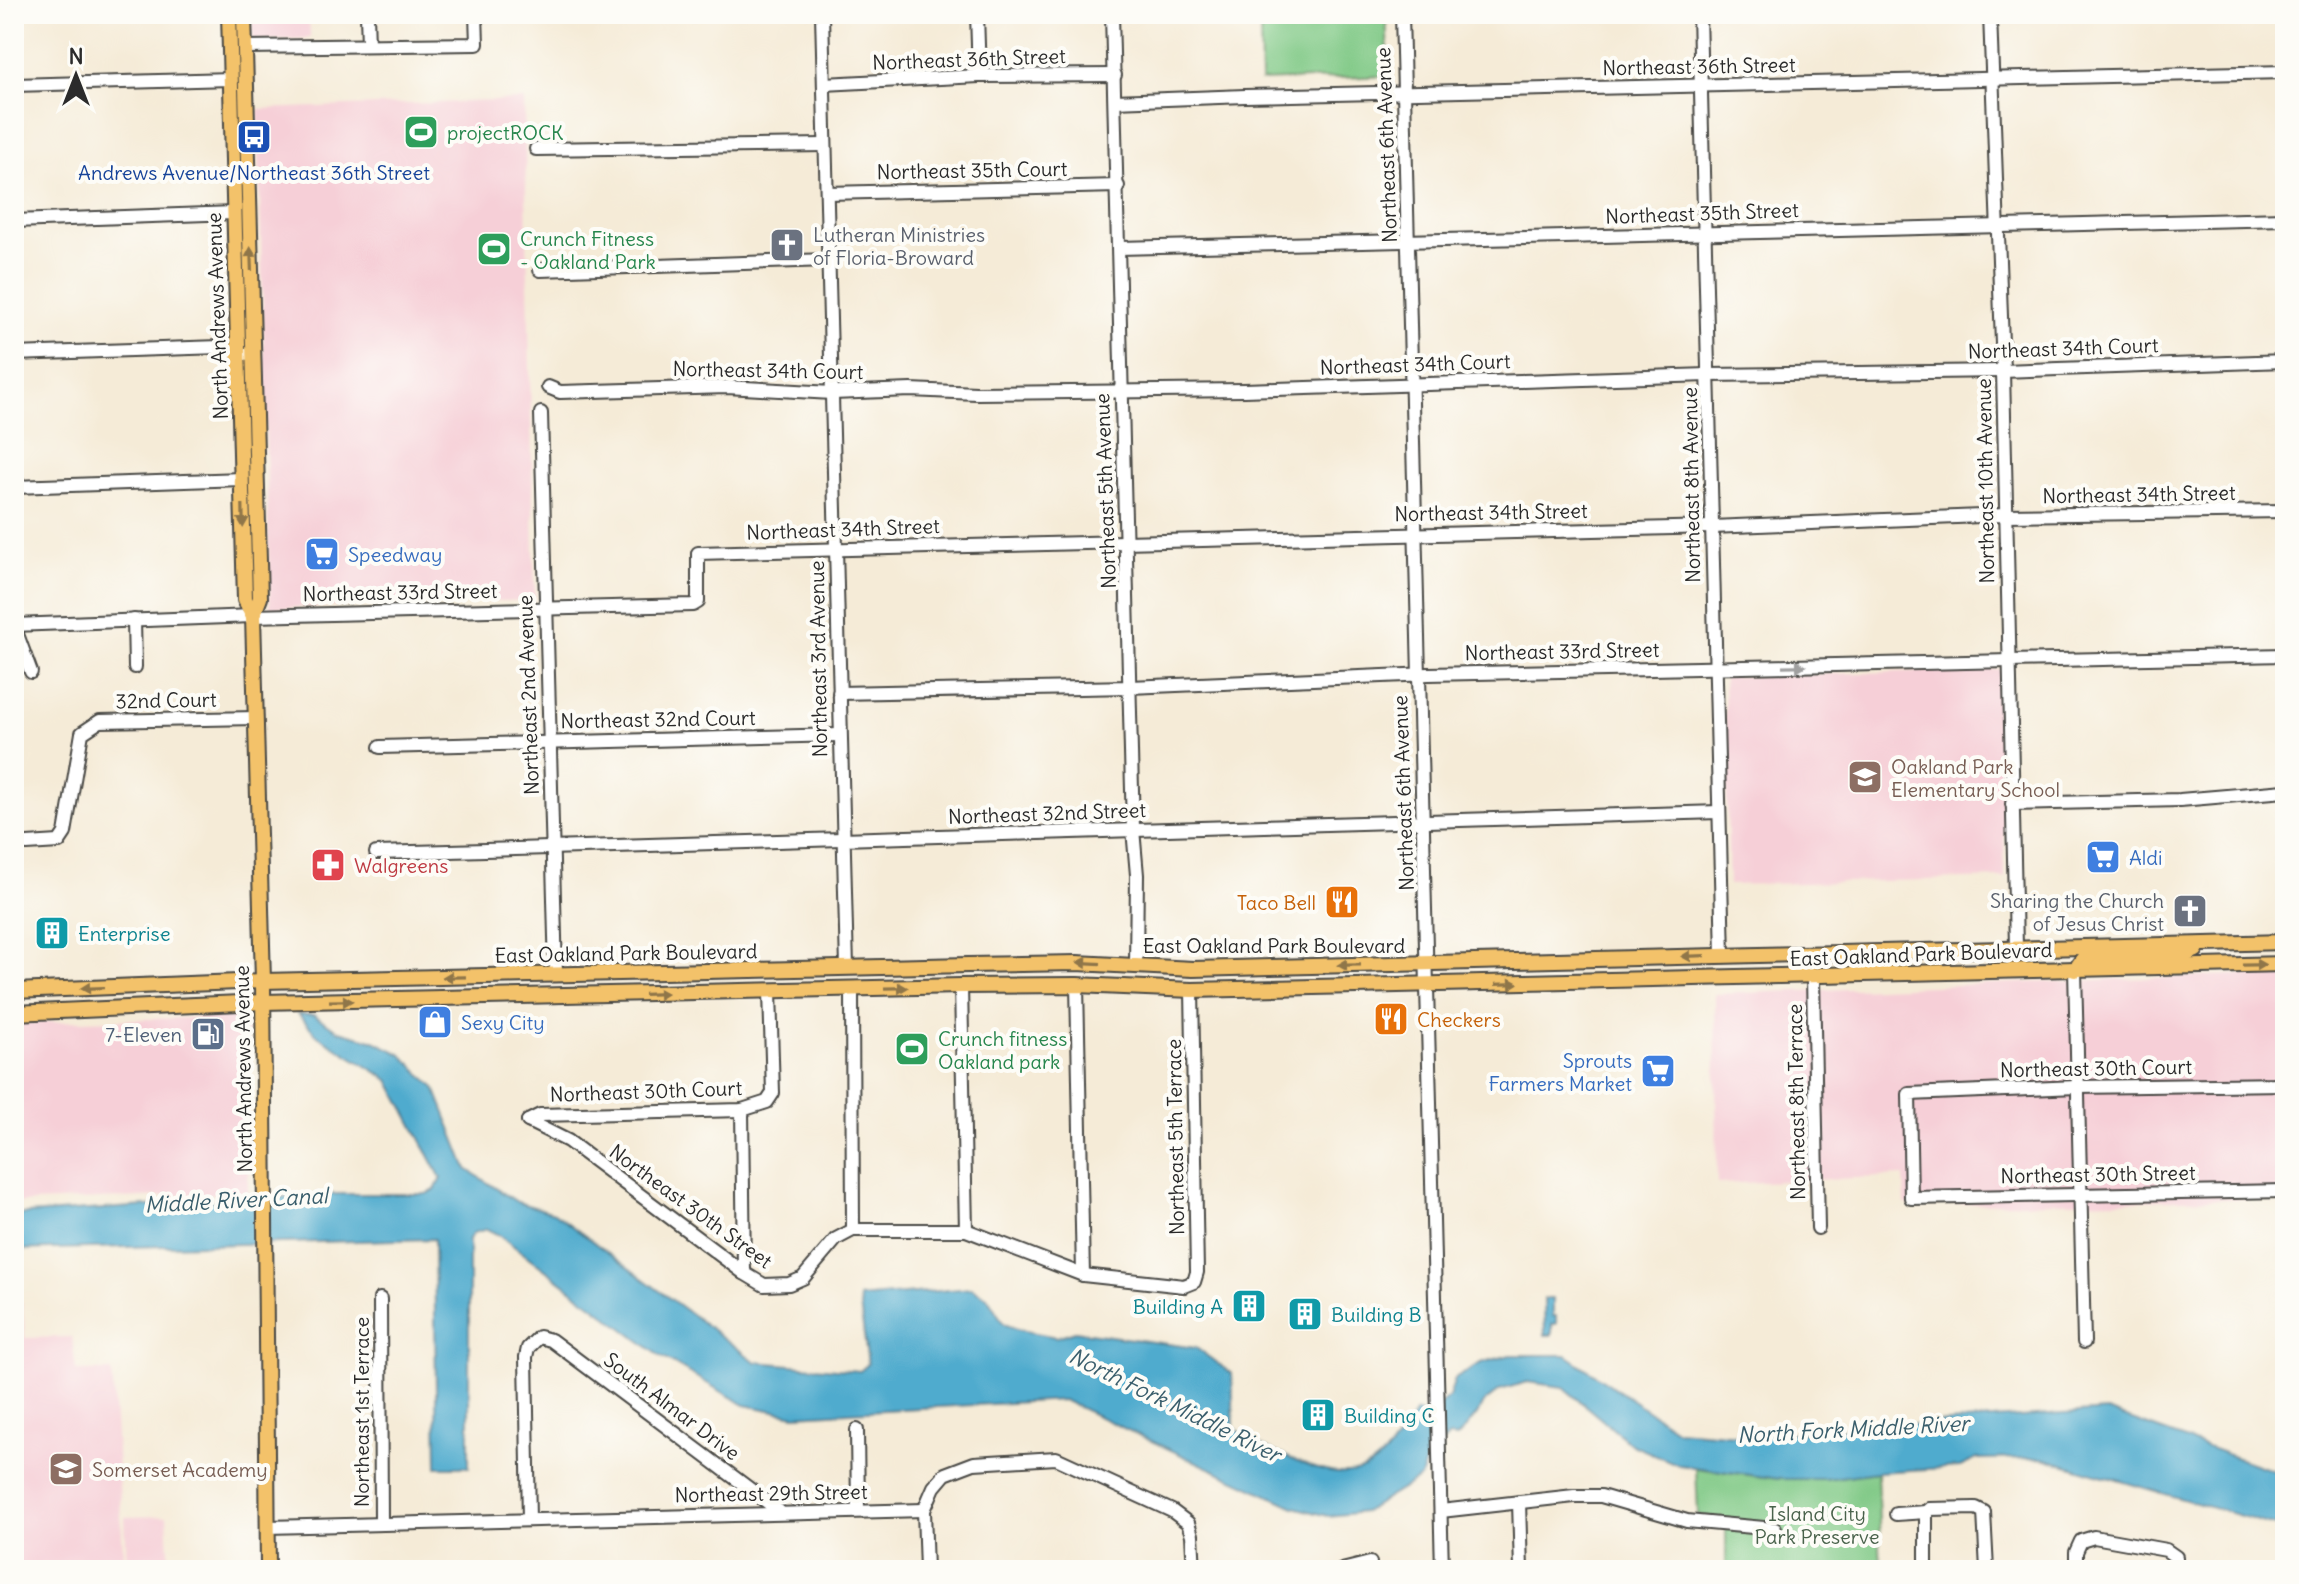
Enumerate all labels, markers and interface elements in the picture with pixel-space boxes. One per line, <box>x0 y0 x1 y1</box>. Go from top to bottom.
north arrow <box>36 36 116 116</box>
text: N <box>68 42 84 70</box>
street label: Northeast 36th Street <box>872 43 1066 75</box>
street label: Northeast 6th Avenue <box>1370 47 1402 243</box>
street label: Northeast 36th Street <box>1602 52 1796 80</box>
sports icon: projectROCK <box>402 113 440 151</box>
bus stop icon: Andrews Avenue/Northeast 36th Street <box>235 118 273 156</box>
place label: projectROCK <box>447 120 564 145</box>
street label: Northeast 35th Court <box>876 156 1068 184</box>
place label: Andrews Avenue/Northeast 36th Street <box>78 160 430 185</box>
street label: Northeast 35th Street <box>1605 197 1799 229</box>
street label: North Andrews Avenue <box>201 212 233 420</box>
place label: Lutheran Ministries of Floria-Broward <box>813 222 985 270</box>
place label: Crunch Fitness - Oakland Park <box>520 226 656 274</box>
church icon: Lutheran Ministries of Floria-Broward <box>768 226 806 264</box>
sports icon: Crunch Fitness - Oakland Park <box>475 230 513 268</box>
one-way arrow <box>244 246 257 271</box>
street label: Northeast 34th Court <box>1967 332 2159 364</box>
street label: Northeast 34th Court <box>1319 348 1511 380</box>
street label: Northeast 34th Court <box>672 356 864 384</box>
street label: Northeast 10th Avenue <box>1971 378 1999 584</box>
street label: Northeast 8th Avenue <box>1677 387 1705 583</box>
street label: Northeast 5th Avenue <box>1089 393 1121 589</box>
street label: Northeast 34th Street <box>2042 480 2236 508</box>
street label: Northeast 34th Street <box>1394 498 1588 526</box>
one-way arrow <box>237 504 249 529</box>
street label: Northeast 34th Street <box>746 513 940 545</box>
supermarket icon: Speedway <box>303 535 341 573</box>
place label: Speedway <box>348 542 442 567</box>
street label: Northeast 3rd Avenue <box>804 560 832 758</box>
street label: Northeast 33rd Street <box>302 578 498 606</box>
street label: Northeast 2nd Avenue <box>512 595 544 795</box>
street label: Northeast 33rd Street <box>1464 637 1660 665</box>
one-way arrow <box>1782 660 1807 672</box>
street label: 32nd Court <box>115 687 217 713</box>
street label: Northeast 6th Avenue <box>1387 695 1419 891</box>
street label: Northeast 32nd Court <box>560 705 756 733</box>
place label: Oakland Park Elementary School <box>1891 754 2060 802</box>
school or university icon: Oakland Park Elementary School <box>1846 758 1884 796</box>
street label: Northeast 32nd Street <box>948 797 1147 829</box>
supermarket icon: Aldi <box>2084 838 2122 876</box>
place label: Aldi <box>2129 845 2163 870</box>
pharmacy icon: Walgreens <box>309 846 347 884</box>
place label: Walgreens <box>354 853 448 878</box>
restaurant icon: Taco Bell <box>1323 883 1361 921</box>
place label: Sharing the Church of Jesus Christ <box>1990 888 2164 936</box>
place label: Taco Bell <box>1237 890 1316 915</box>
church icon: Sharing the Church of Jesus Christ <box>2171 892 2209 930</box>
building icon: Enterprise <box>33 914 71 952</box>
place label: Enterprise <box>78 921 170 946</box>
street label: East Oakland Park Boulevard <box>1143 933 1406 958</box>
street label: East Oakland Park Boulevard <box>1789 937 2053 971</box>
street label: East Oakland Park Boulevard <box>494 938 758 968</box>
one-way arrow <box>1680 950 1705 963</box>
one-way arrow <box>1076 957 1101 970</box>
one-way arrow <box>1336 959 1361 972</box>
one-way arrow <box>2242 959 2267 972</box>
street label: North Andrews Avenue <box>229 965 257 1173</box>
one-way arrow <box>441 970 466 983</box>
one-way arrow <box>1495 977 1520 990</box>
one-way arrow <box>79 981 104 994</box>
one-way arrow <box>884 982 909 994</box>
one-way arrow <box>644 988 669 1000</box>
one-way arrow <box>329 994 354 1007</box>
restaurant icon: Checkers <box>1372 1000 1410 1038</box>
shop icon: Sexy City <box>416 1003 454 1041</box>
street label: Northeast 8th Terrace <box>1782 1004 1810 1200</box>
place label: Checkers <box>1417 1007 1501 1032</box>
place label: Sexy City <box>461 1010 545 1035</box>
fuel station icon: 7-Eleven <box>189 1015 227 1053</box>
place label: 7-Eleven <box>105 1022 182 1047</box>
place label: Crunch fitness Oakland park <box>938 1026 1067 1074</box>
sports icon: Crunch fitness Oakland park <box>893 1030 931 1068</box>
street label: Northeast 5th Terrace <box>1161 1039 1189 1235</box>
place label: Sprouts Farmers Market <box>1488 1048 1632 1096</box>
supermarket icon: Sprouts Farmers Market <box>1639 1052 1677 1090</box>
street label: Northeast 30th Court <box>2000 1054 2193 1082</box>
street label: Northeast 30th Court <box>549 1075 743 1107</box>
street label: Northeast 30th Street <box>605 1139 777 1274</box>
street label: Northeast 30th Street <box>2000 1160 2196 1188</box>
water label: Middle River Canal <box>144 1181 331 1219</box>
building icon: Building A <box>1230 1287 1268 1325</box>
place label: Building A <box>1133 1294 1223 1319</box>
building icon: Building B <box>1286 1295 1324 1333</box>
place label: Building B <box>1331 1302 1422 1327</box>
street label: Northeast 1st Terrace <box>349 1317 374 1507</box>
water label: North Fork Middle River <box>1065 1342 1288 1470</box>
street label: South Almar Drive <box>599 1347 745 1465</box>
building icon: Building C <box>1299 1396 1337 1434</box>
place label: Building C <box>1344 1403 1435 1428</box>
water label: North Fork Middle River <box>1736 1409 1973 1449</box>
school or university icon: Somerset Academy <box>47 1450 85 1488</box>
place label: Somerset Academy <box>92 1457 268 1482</box>
street label: Northeast 29th Street <box>674 1479 868 1507</box>
park label: Island City Park Preserve <box>1755 1501 1879 1549</box>

